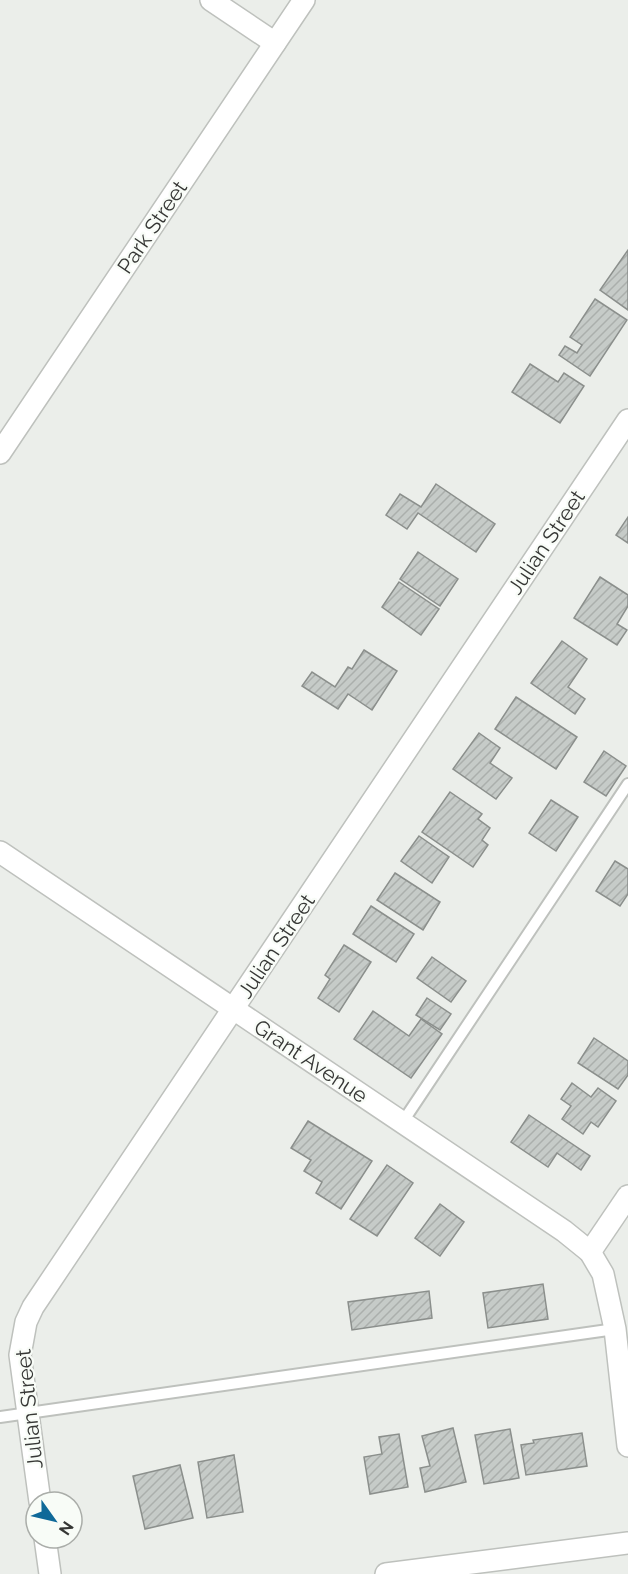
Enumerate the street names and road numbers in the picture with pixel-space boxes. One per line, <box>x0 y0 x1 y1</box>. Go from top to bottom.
street label: Park Street <box>112 176 192 278</box>
street label: Julian Street <box>502 485 590 599</box>
street label: Julian Street <box>232 889 320 1003</box>
street label: Grant Avenue <box>250 1014 372 1108</box>
street label: Julian Street <box>10 1348 48 1470</box>

